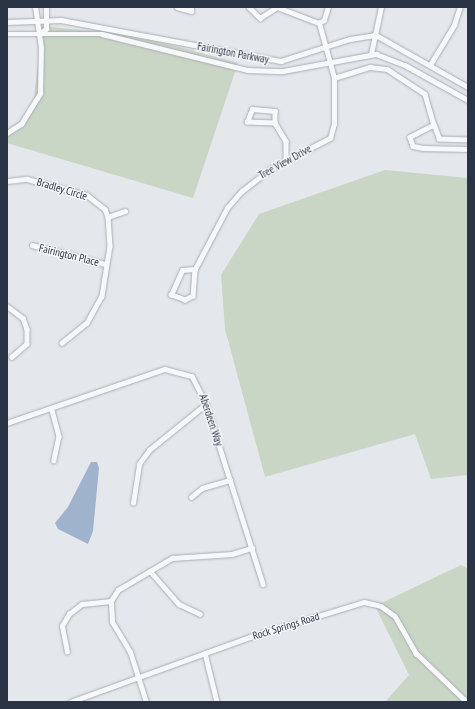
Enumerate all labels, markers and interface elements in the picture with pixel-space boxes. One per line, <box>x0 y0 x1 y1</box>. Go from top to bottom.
street label: Fairington Parkway <box>196 40 270 66</box>
street label: Tree View Drive <box>256 142 314 182</box>
street label: Bradley Circle <box>35 175 89 203</box>
street label: Fairington Place <box>38 241 100 269</box>
street label: Aberdeen Way <box>196 392 226 448</box>
street label: Rock Springs Road <box>251 610 321 642</box>

